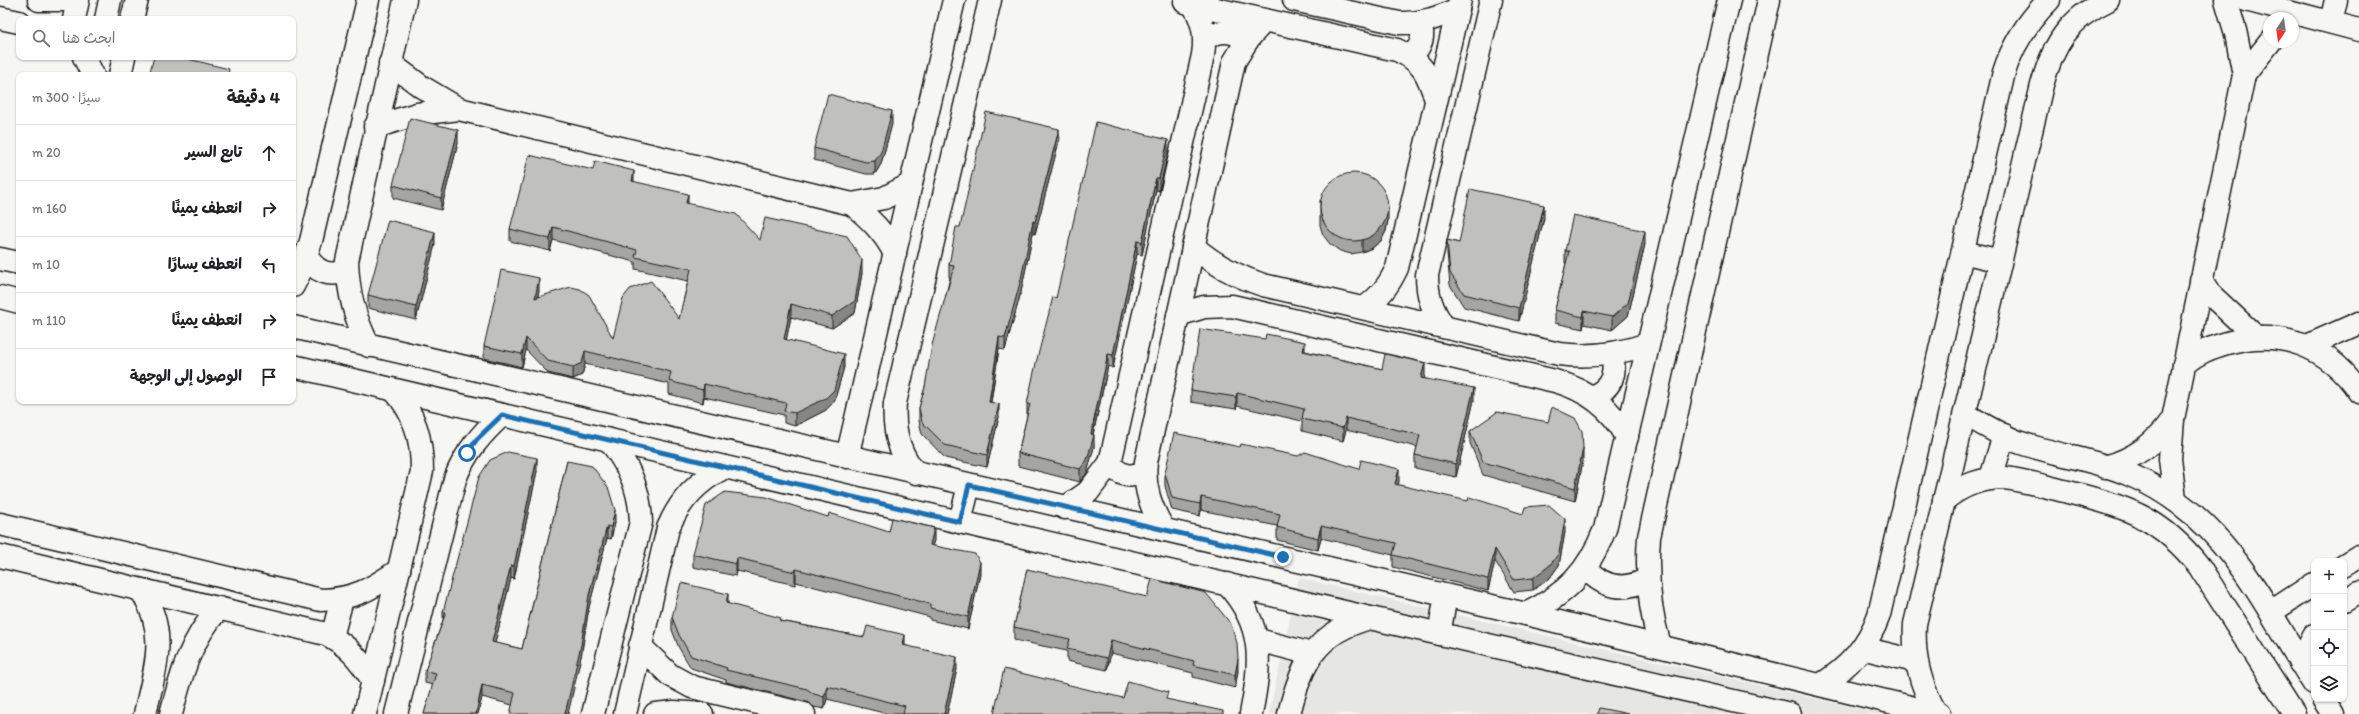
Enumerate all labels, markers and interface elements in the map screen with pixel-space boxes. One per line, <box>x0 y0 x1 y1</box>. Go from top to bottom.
north arrow <box>2263 12 2299 48</box>
search box <box>16 16 296 60</box>
icon: search <box>30 27 52 49</box>
text: ابحث هنا <box>62 29 116 47</box>
text: 4 دقيقة <box>227 87 280 107</box>
text: سيرًا · 300 m <box>32 90 101 105</box>
icon: ahead <box>258 142 280 164</box>
text: تابع السير <box>185 143 242 161</box>
text: 20 m <box>32 145 61 160</box>
icon: right <box>258 198 280 220</box>
text: انعطف يمينًا <box>172 199 242 217</box>
text: 160 m <box>32 201 67 216</box>
icon: left <box>258 254 280 276</box>
text: انعطف يسارًا <box>168 255 242 273</box>
text: 10 m <box>32 257 60 272</box>
icon: right <box>258 310 280 332</box>
text: انعطف يمينًا <box>172 311 242 329</box>
text: 110 m <box>32 313 66 328</box>
icon: arrive <box>258 366 280 388</box>
text: الوصول إلى الوجهة <box>130 367 242 385</box>
route start <box>458 444 476 462</box>
route end <box>1274 548 1292 566</box>
map controls <box>2311 558 2347 702</box>
button: + <box>2311 558 2347 594</box>
button: − <box>2311 594 2347 630</box>
button: locate <box>2311 630 2347 666</box>
button: layers <box>2311 666 2347 702</box>

